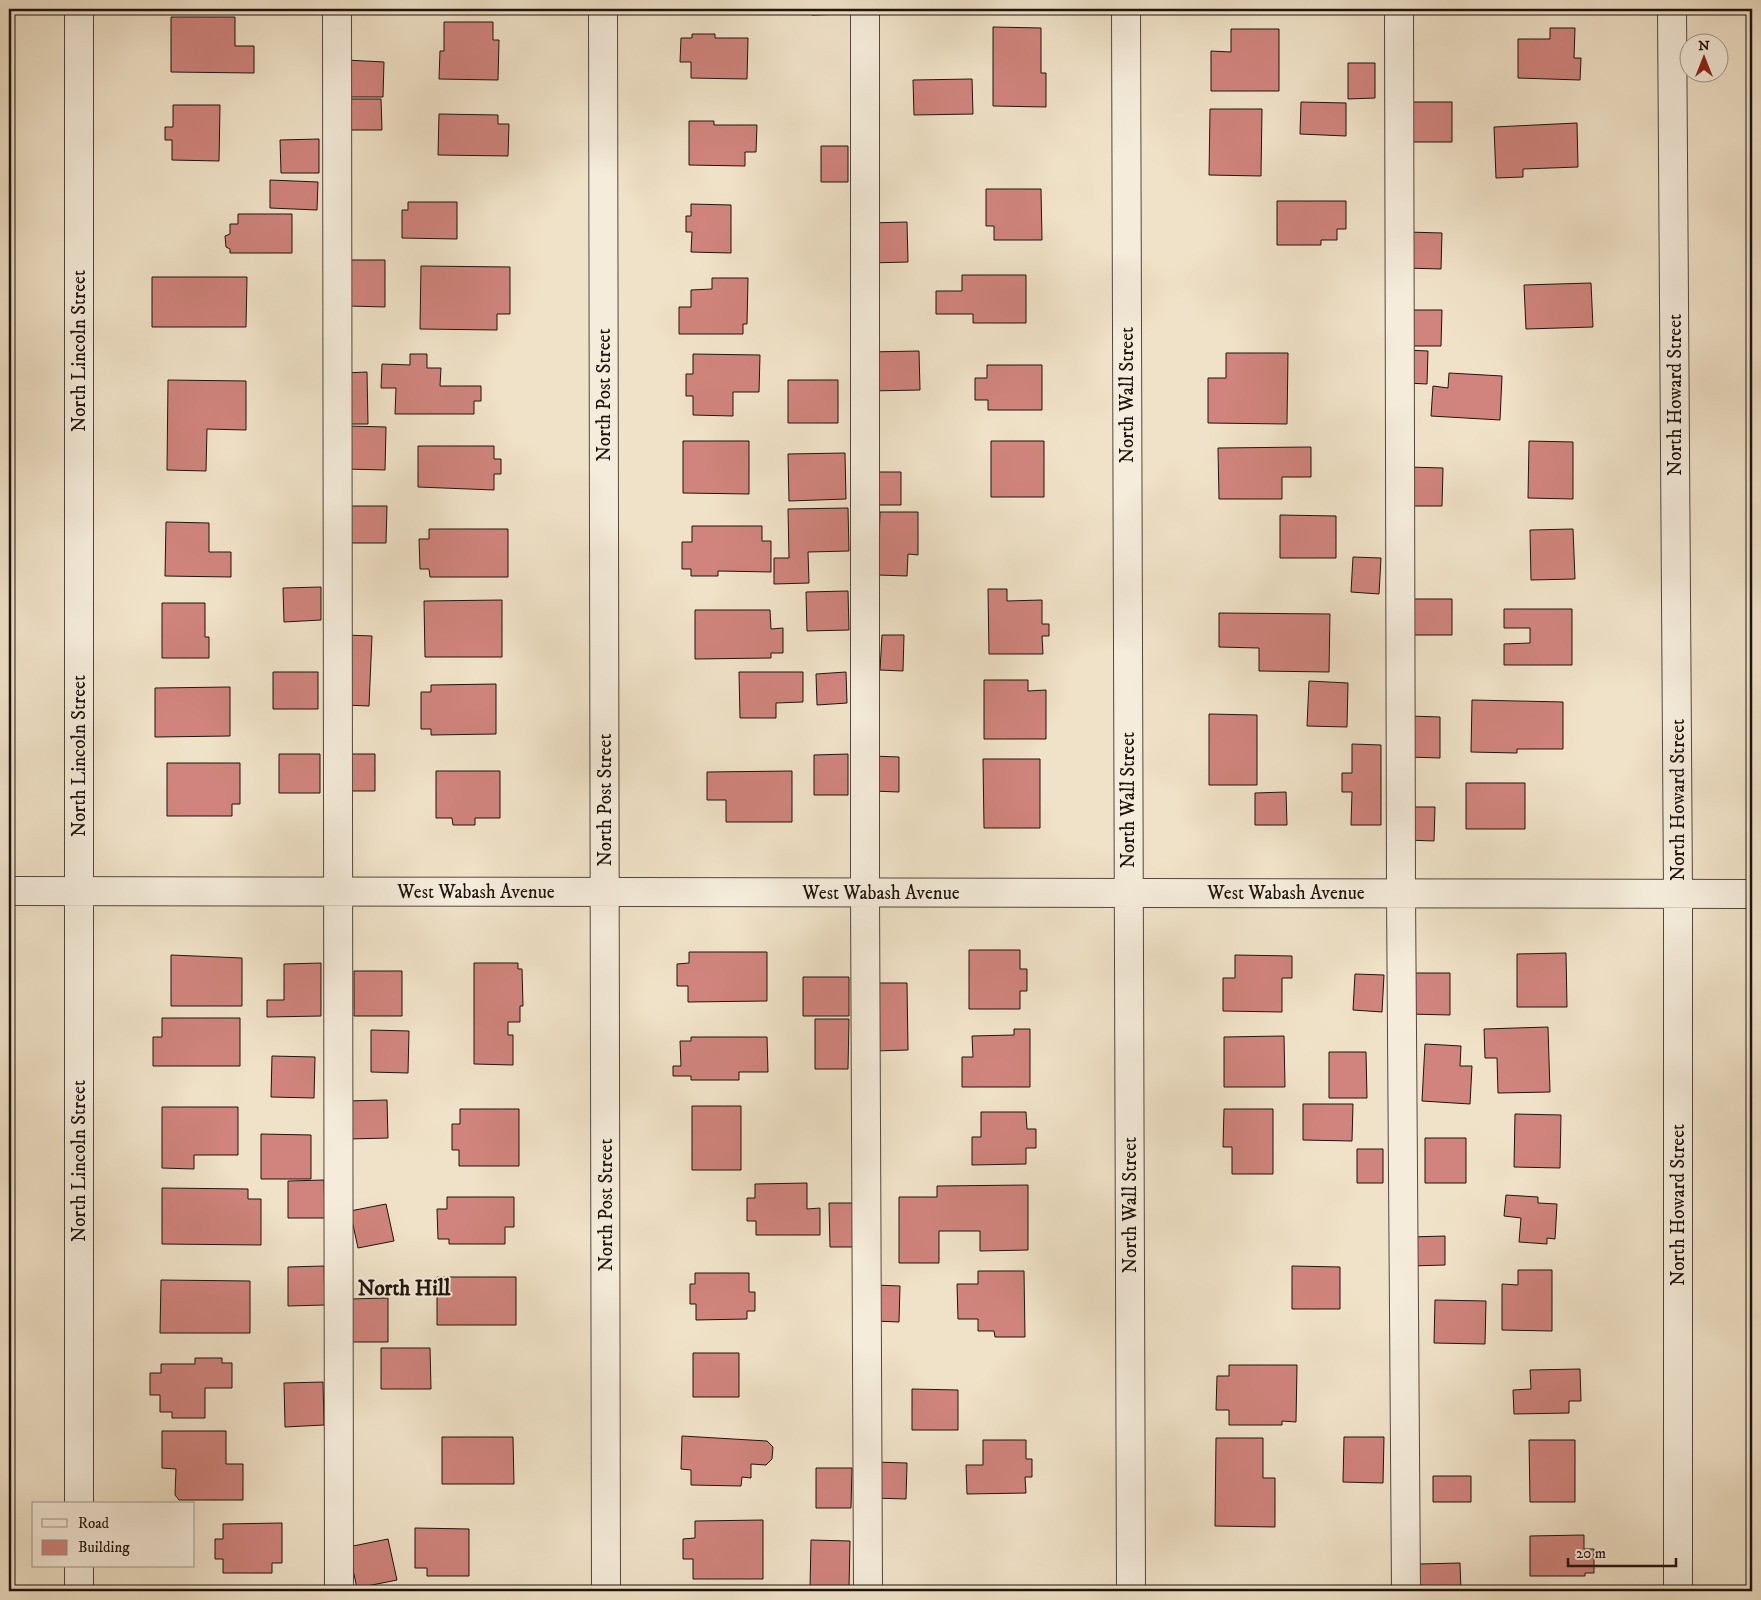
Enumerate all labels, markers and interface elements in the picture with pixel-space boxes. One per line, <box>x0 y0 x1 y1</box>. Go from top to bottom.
north arrow <box>1678 32 1728 82</box>
text: N <box>1698 37 1710 55</box>
street label: North Lincoln Street <box>68 270 91 432</box>
street label: North Howard Street <box>1664 314 1687 476</box>
street label: North Wall Street <box>1116 327 1139 463</box>
street label: North Post Street <box>593 329 616 461</box>
street label: North Lincoln Street <box>68 675 91 837</box>
street label: North Howard Street <box>1667 719 1690 881</box>
street label: North Wall Street <box>1117 732 1140 868</box>
street label: North Post Street <box>594 734 617 866</box>
street label: West Wabash Avenue <box>396 881 555 904</box>
street label: West Wabash Avenue <box>801 882 960 905</box>
street label: West Wabash Avenue <box>1206 882 1365 905</box>
street label: North Lincoln Street <box>68 1080 91 1242</box>
street label: North Howard Street <box>1667 1124 1690 1286</box>
street label: North Wall Street <box>1119 1137 1142 1273</box>
street label: North Post Street <box>595 1139 618 1271</box>
district label: North Hill <box>358 1276 451 1302</box>
legend <box>32 1502 195 1568</box>
text: Road <box>78 1514 110 1533</box>
scale bar <box>1568 1535 1676 1567</box>
text: Building <box>78 1538 130 1557</box>
text: 20 m <box>1576 1544 1606 1563</box>

